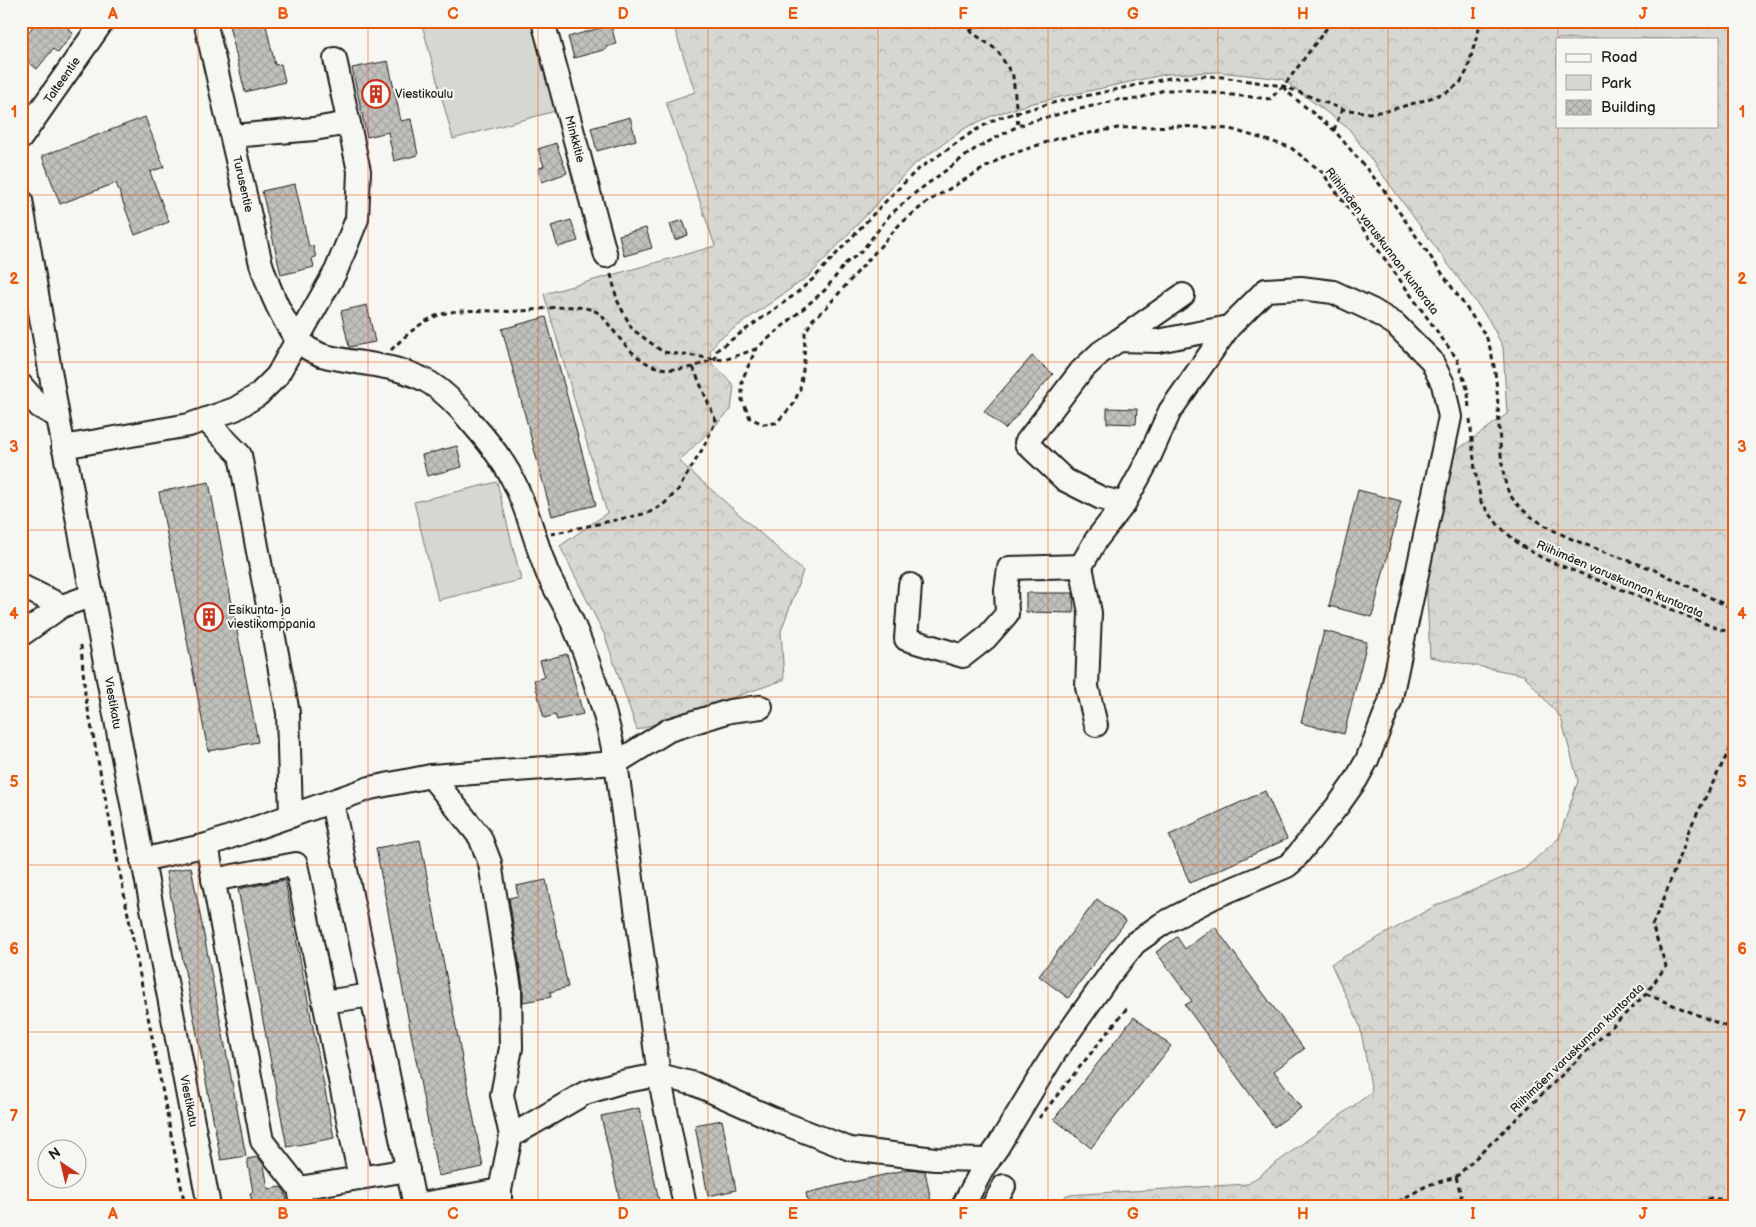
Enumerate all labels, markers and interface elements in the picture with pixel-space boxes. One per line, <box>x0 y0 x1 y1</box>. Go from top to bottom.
text: A <box>107 5 118 24</box>
text: B <box>277 5 289 24</box>
text: C <box>447 5 459 24</box>
text: D <box>617 5 629 24</box>
text: E <box>788 5 798 24</box>
text: F <box>958 5 968 24</box>
text: G <box>1127 5 1139 24</box>
text: H <box>1297 5 1309 24</box>
text: I <box>1470 5 1476 24</box>
text: J <box>1639 5 1648 24</box>
legend <box>1556 38 1718 128</box>
text: Road <box>1601 48 1637 67</box>
street label: Talteentie <box>41 54 84 106</box>
text: Park <box>1601 74 1632 93</box>
building icon: Viestikoulu <box>361 79 391 109</box>
place label: Viestikoulu <box>395 87 453 102</box>
text: Building <box>1601 98 1656 117</box>
text: 1 <box>11 103 17 122</box>
text: 1 <box>1739 103 1745 122</box>
street label: Minkkitie <box>561 114 588 164</box>
street label: Turusentie <box>229 154 256 214</box>
street label: Riihimäen varuskunnan kuntorata <box>1321 165 1442 318</box>
text: 2 <box>9 270 19 289</box>
text: 2 <box>1737 270 1747 289</box>
text: 3 <box>9 438 19 457</box>
text: 3 <box>1737 438 1747 457</box>
street label: Riihimäen varuskunnan kuntorata <box>1534 537 1706 622</box>
building icon: Esikunta- ja viestikomppania <box>194 602 224 632</box>
place label: Esikunta- ja viestikomppania <box>227 603 316 632</box>
text: 4 <box>9 605 19 624</box>
text: 4 <box>1737 605 1747 624</box>
street label: Viestikatu <box>101 676 124 730</box>
text: 5 <box>9 773 19 792</box>
text: 5 <box>1737 773 1747 792</box>
text: 6 <box>9 940 19 959</box>
text: 6 <box>1737 940 1747 959</box>
street label: Riihimäen varuskunnan kuntorata <box>1507 980 1647 1116</box>
street label: Viestikatu <box>176 1074 201 1128</box>
text: 7 <box>10 1107 19 1126</box>
text: 7 <box>1738 1107 1747 1126</box>
north arrow <box>38 1140 88 1190</box>
text: N <box>46 1144 64 1164</box>
text: A <box>107 1205 118 1224</box>
text: B <box>277 1205 289 1224</box>
text: C <box>447 1205 459 1224</box>
text: D <box>617 1205 629 1224</box>
text: E <box>788 1205 798 1224</box>
text: F <box>958 1205 968 1224</box>
text: G <box>1127 1205 1139 1224</box>
text: H <box>1297 1205 1309 1224</box>
text: I <box>1470 1205 1476 1224</box>
text: J <box>1639 1205 1648 1224</box>

